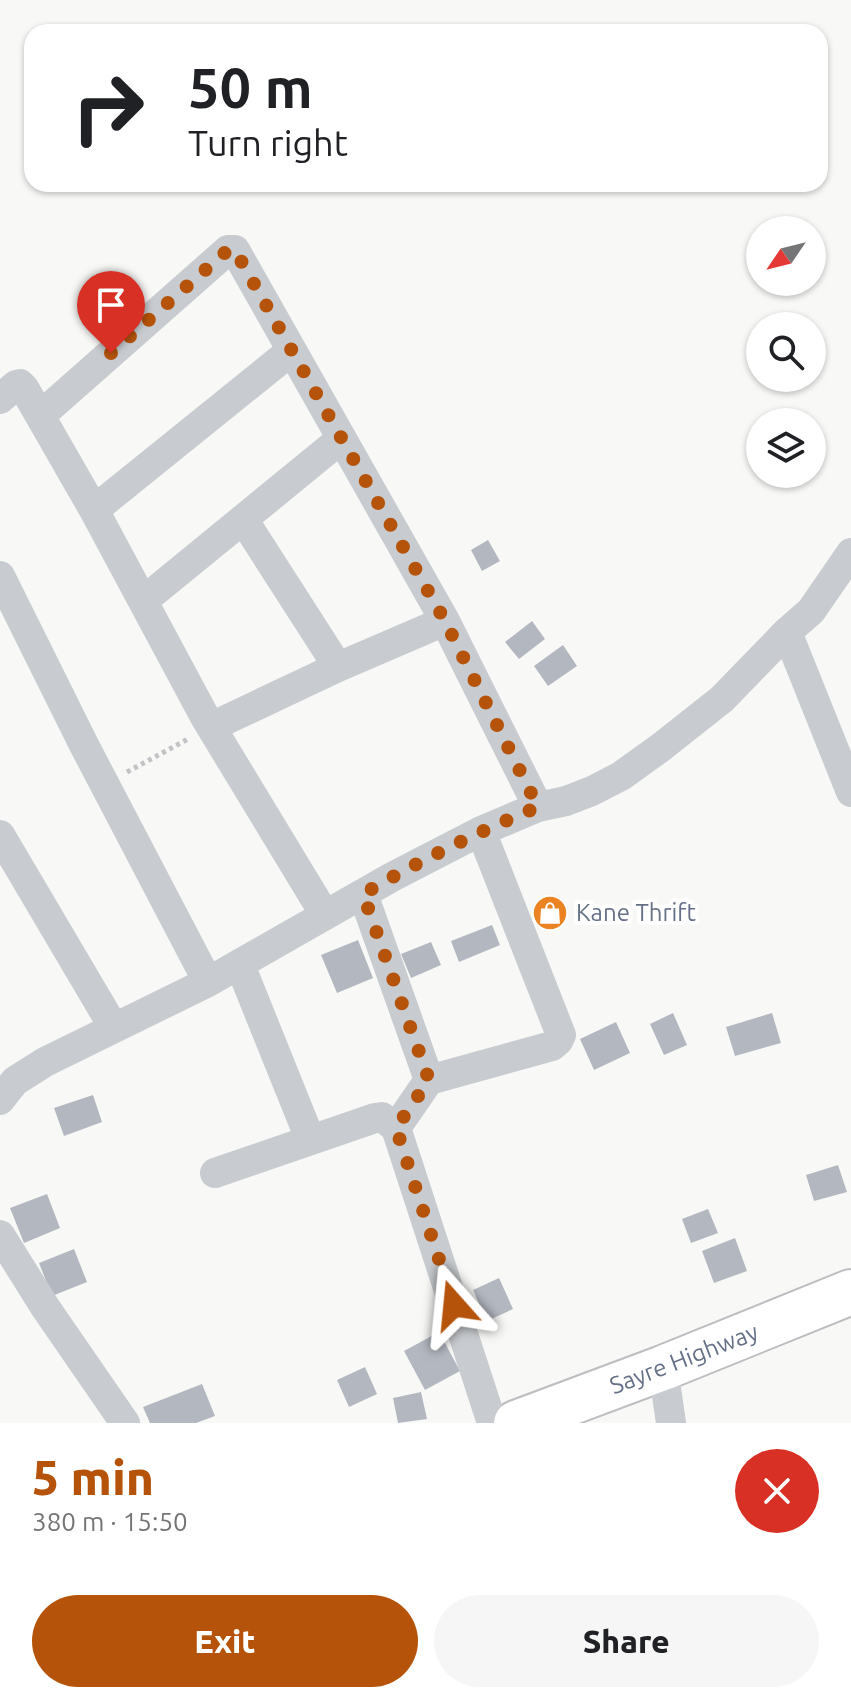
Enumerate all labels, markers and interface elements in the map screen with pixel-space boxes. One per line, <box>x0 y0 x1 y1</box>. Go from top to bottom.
icon: right <box>56 56 160 160</box>
text: 50 m <box>188 56 313 119</box>
text: Turn right <box>188 122 348 163</box>
north arrow <box>746 216 826 296</box>
map controls <box>746 216 826 488</box>
pin <box>77 271 145 353</box>
icon: arrive <box>89 283 133 327</box>
button: search <box>746 312 826 392</box>
button: layers <box>746 408 826 488</box>
shop icon: Kane Thrift <box>531 894 569 932</box>
place label: Kane Thrift <box>576 899 696 926</box>
position arrow <box>412 1263 496 1347</box>
street label: Sayre Highway <box>606 1318 762 1399</box>
button: close <box>735 1449 819 1533</box>
text: 5 min <box>32 1450 154 1504</box>
text: 380 m · 15:50 <box>32 1507 188 1536</box>
button: Exit <box>32 1595 418 1687</box>
button: Share <box>434 1595 819 1687</box>

